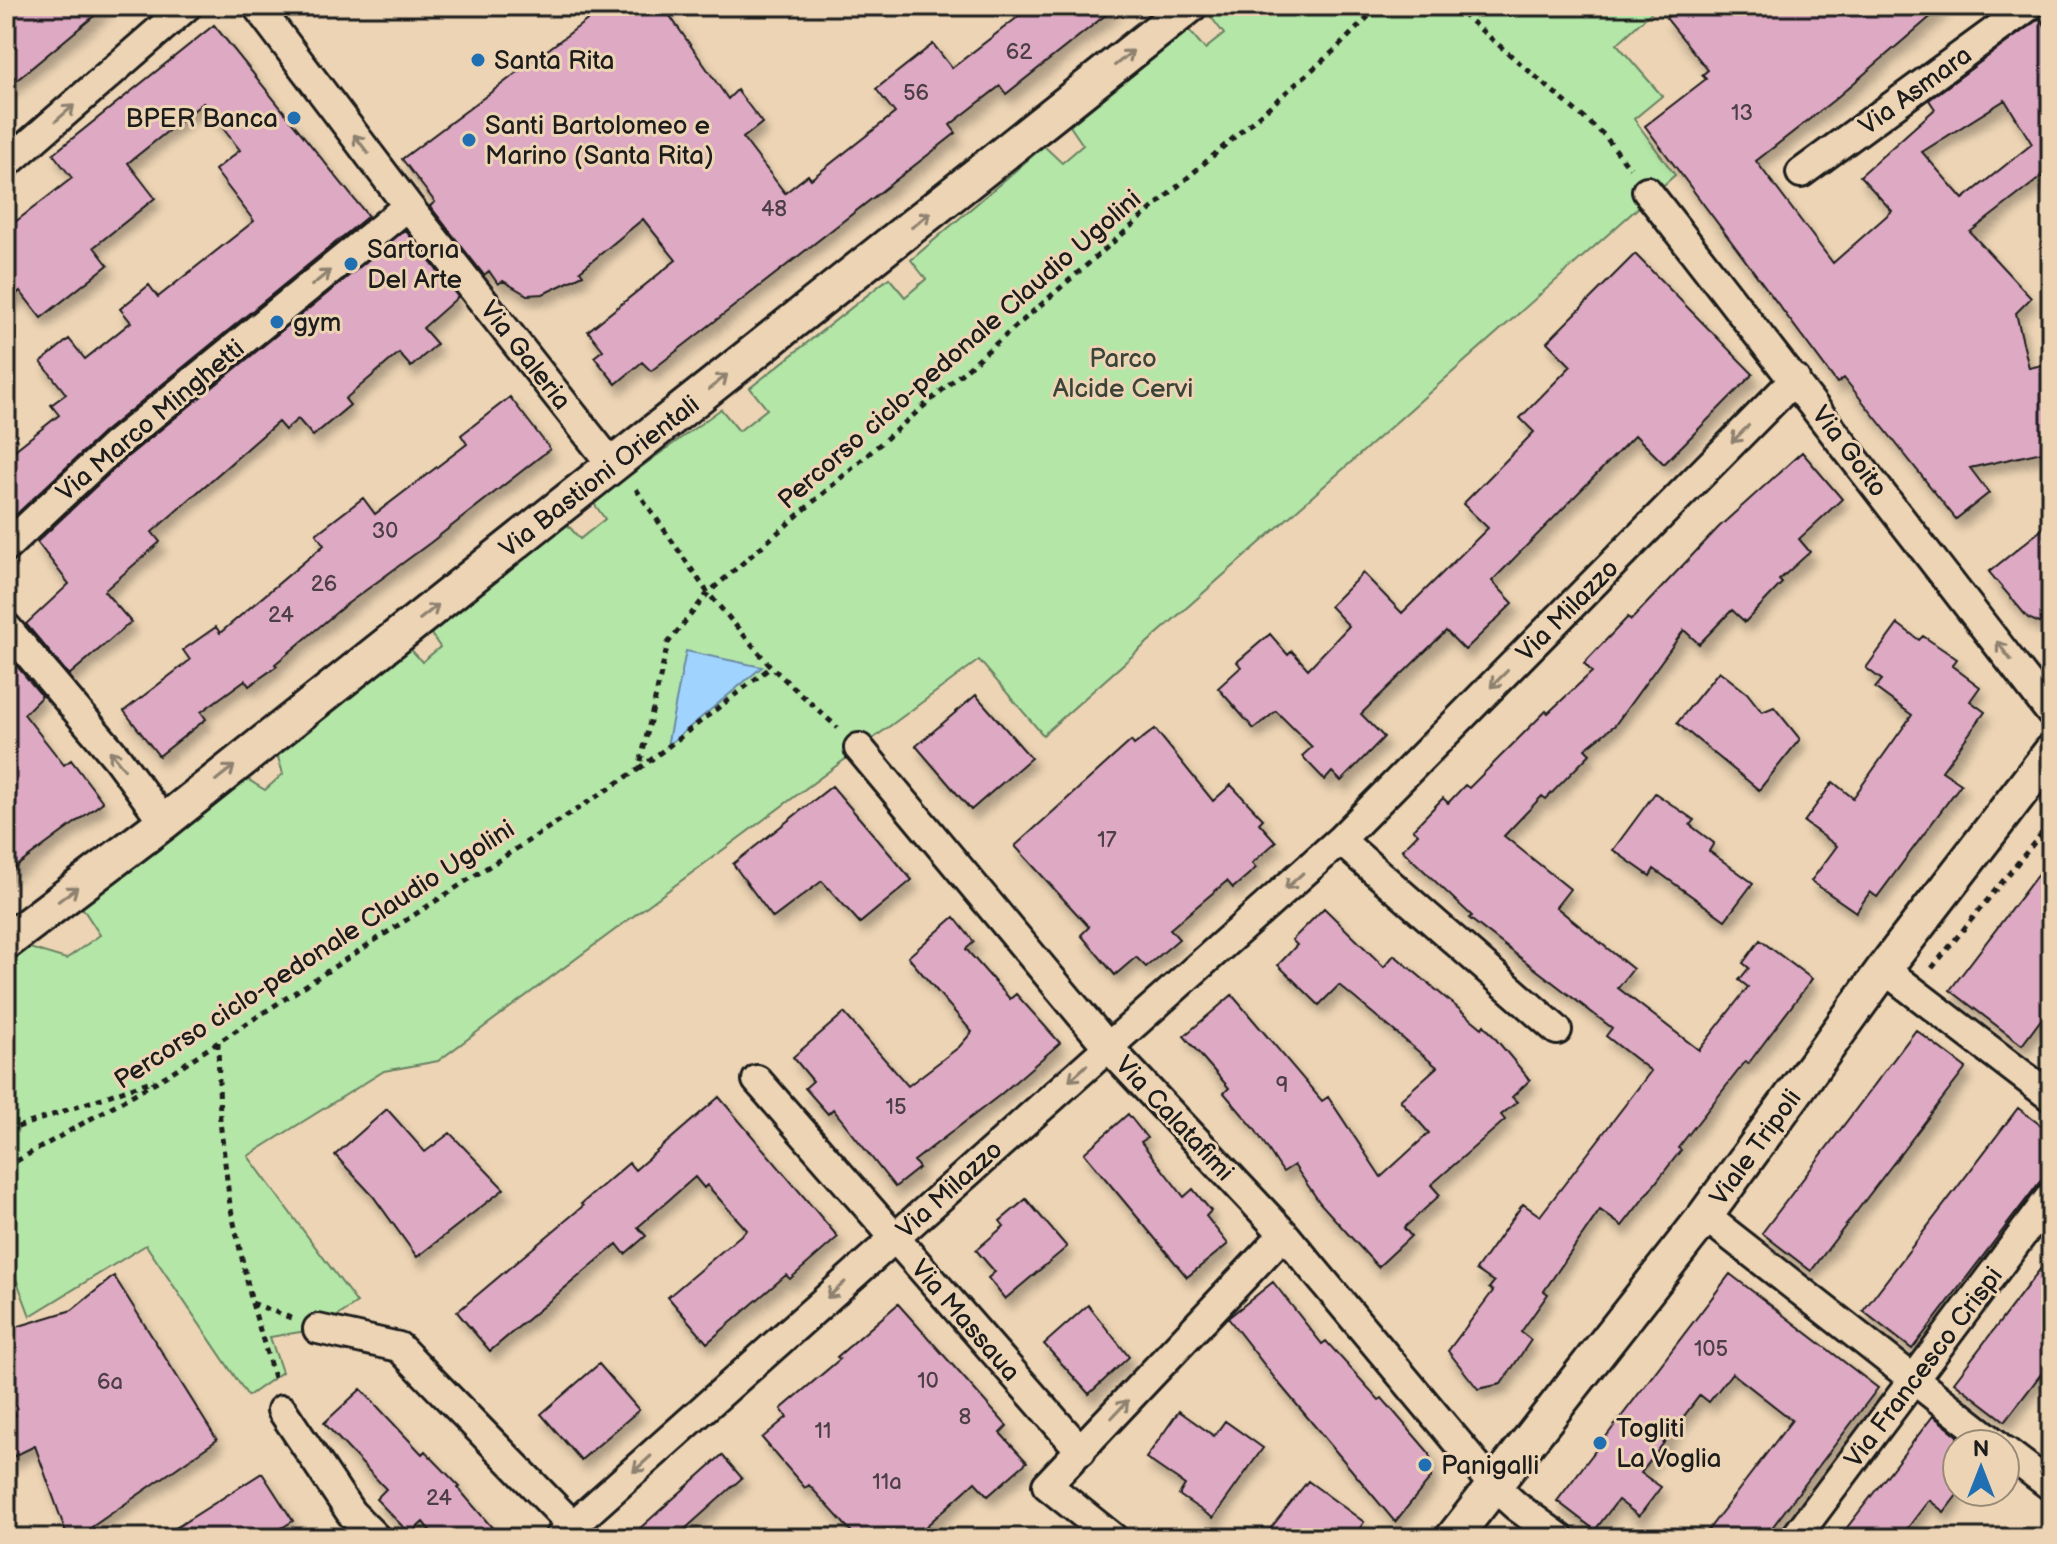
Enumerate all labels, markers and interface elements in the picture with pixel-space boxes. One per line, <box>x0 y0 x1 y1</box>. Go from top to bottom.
house number: 62 <box>1006 39 1032 66</box>
street label: Via Asmara <box>1854 40 1978 142</box>
place label: Santa Rita <box>494 46 615 77</box>
one-way arrow <box>1113 49 1134 67</box>
marker: Santa Rita <box>469 51 487 69</box>
house number: 56 <box>903 80 929 107</box>
house number: 13 <box>1731 100 1753 127</box>
one-way arrow <box>54 104 74 122</box>
place label: BPER Banca <box>125 104 278 135</box>
marker: BPER Banca <box>285 109 303 127</box>
place label: Santi Bartolomeo e Marino (Santa Rita) <box>485 111 714 172</box>
marker: Santi Bartolomeo e Marino (Santa Rita) <box>460 131 478 149</box>
one-way arrow <box>353 134 370 155</box>
street label: Percorso ciclo-pedonale Claudio Ugolini <box>772 184 1148 516</box>
house number: 48 <box>761 196 787 223</box>
one-way arrow <box>910 211 931 229</box>
place label: Sartorıa Del Arte <box>367 235 462 296</box>
marker: Sartorıa Del Arte <box>342 255 360 273</box>
one-way arrow <box>310 269 330 287</box>
street label: Via Galeria <box>473 295 577 416</box>
place label: gym <box>293 308 341 339</box>
marker: gym <box>268 313 286 331</box>
street label: Via Marco Minghetti <box>51 334 251 509</box>
park label: Parco Alcide Cervi <box>1053 344 1193 405</box>
one-way arrow <box>707 374 728 391</box>
street label: Via Bastioni Orientali <box>494 390 706 565</box>
street label: Via Goito <box>1804 400 1893 504</box>
one-way arrow <box>1731 424 1750 443</box>
house number: 30 <box>372 518 398 545</box>
street label: Via Milazzo <box>1510 553 1626 669</box>
house number: 26 <box>311 571 337 598</box>
house number: 24 <box>268 602 295 629</box>
one-way arrow <box>418 603 439 620</box>
one-way arrow <box>1995 641 2012 662</box>
one-way arrow <box>1489 669 1508 689</box>
one-way arrow <box>108 750 126 771</box>
one-way arrow <box>214 764 235 782</box>
street label: Percorso ciclo-pedonale Claudio Ugolini <box>109 814 521 1097</box>
house number: 17 <box>1097 827 1117 854</box>
one-way arrow <box>1284 872 1304 890</box>
one-way arrow <box>57 886 78 903</box>
street label: Via Calatafimi <box>1108 1050 1240 1188</box>
one-way arrow <box>1069 1064 1089 1082</box>
house number: 9 <box>1276 1072 1288 1099</box>
street label: Viale Tripoli <box>1704 1084 1809 1212</box>
house number: 15 <box>885 1094 907 1121</box>
street label: Via Milazzo <box>891 1134 1009 1246</box>
street label: Via Massaua <box>904 1254 1026 1388</box>
street label: Via Francesco Crispi <box>1839 1261 2010 1474</box>
one-way arrow <box>826 1281 846 1299</box>
house number: 105 <box>1694 1336 1728 1363</box>
house number: 10 <box>917 1368 939 1395</box>
house number: 6a <box>97 1369 123 1396</box>
one-way arrow <box>1111 1399 1130 1419</box>
house number: 8 <box>959 1404 971 1431</box>
place label: Togliti La Voglia <box>1616 1414 1722 1475</box>
house number: 11 <box>814 1418 832 1445</box>
north arrow <box>1941 1428 2021 1508</box>
marker: Togliti La Voglia <box>1591 1434 1609 1452</box>
text: N <box>1973 1436 1989 1463</box>
place label: Panigalli <box>1441 1451 1539 1482</box>
one-way arrow <box>633 1454 653 1472</box>
marker: Panigalli <box>1416 1456 1434 1474</box>
house number: 11a <box>872 1469 902 1496</box>
house number: 24 <box>426 1485 453 1512</box>

